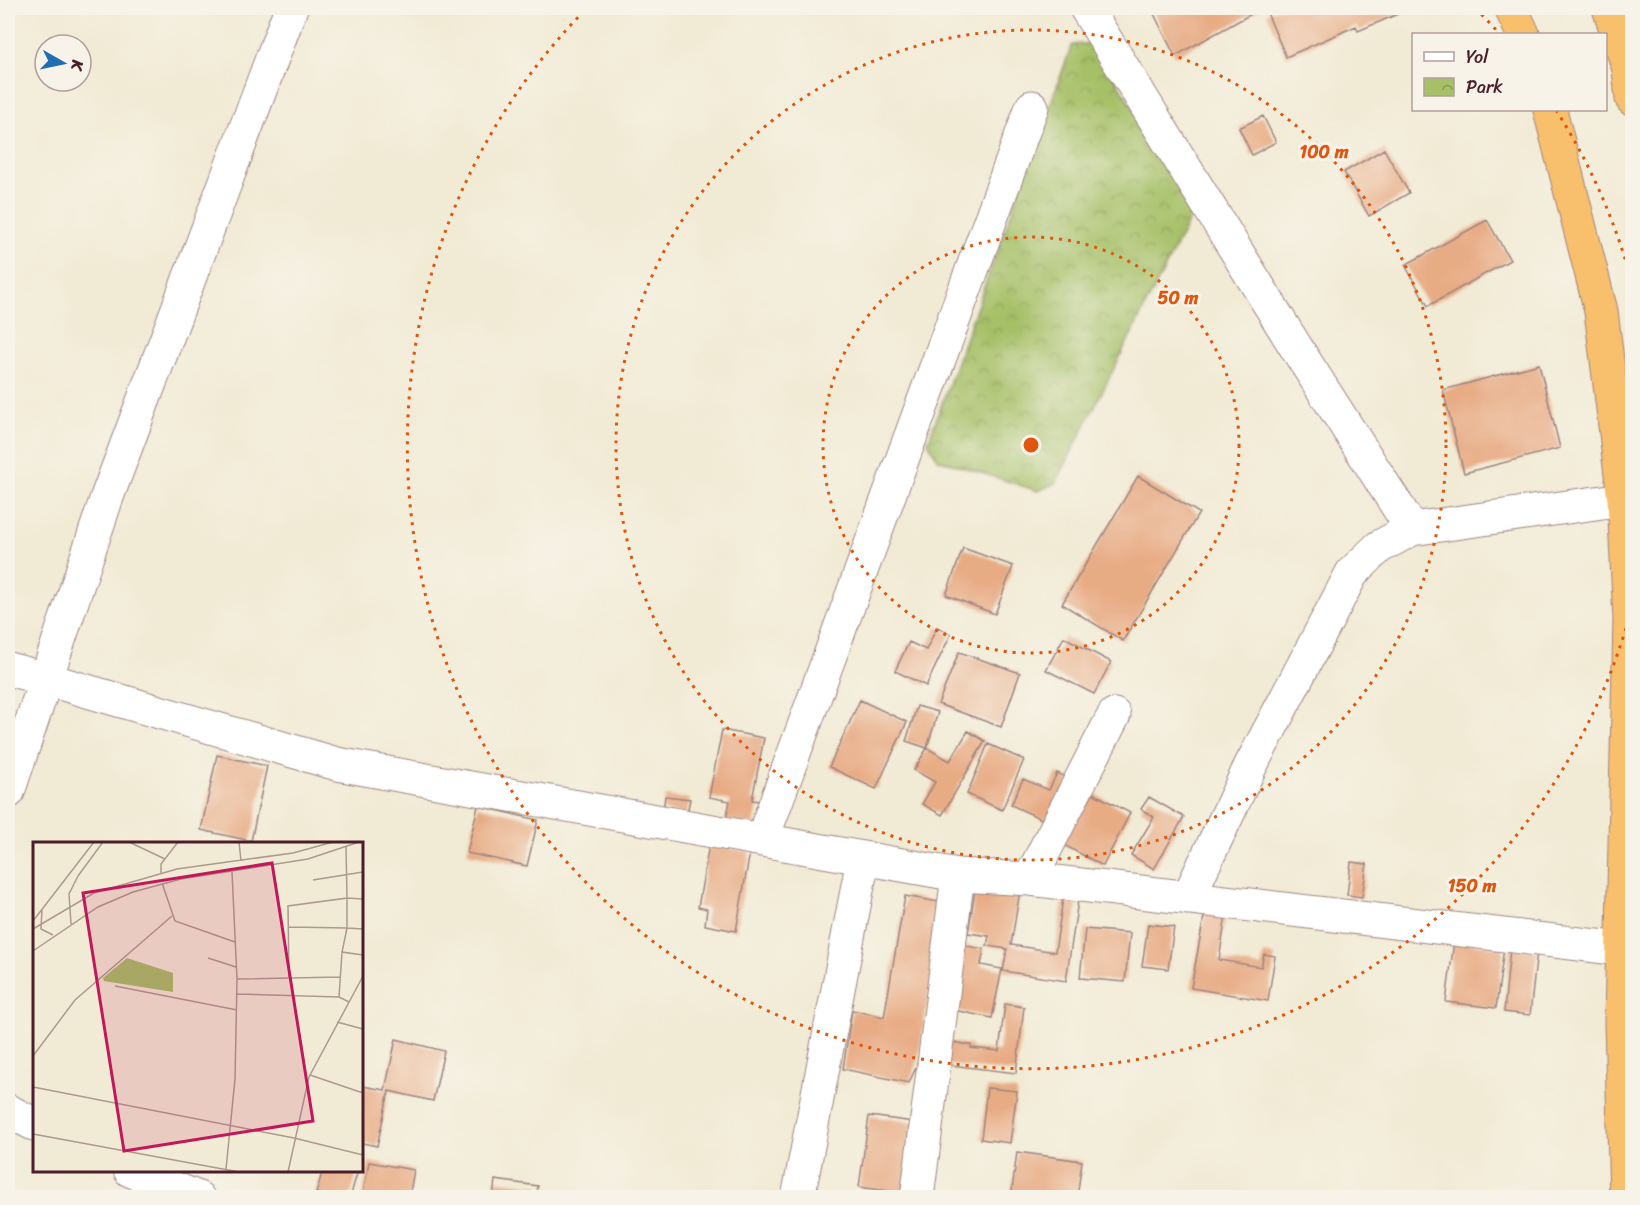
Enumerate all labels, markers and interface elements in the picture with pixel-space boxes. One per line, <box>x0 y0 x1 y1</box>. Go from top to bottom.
north arrow <box>33 33 93 93</box>
legend <box>1412 33 1607 111</box>
text: Yol <box>1466 41 1489 73</box>
text: K <box>62 57 93 74</box>
text: Park <box>1466 71 1503 103</box>
text: 100 m <box>1300 136 1349 168</box>
text: 50 m <box>1158 282 1199 314</box>
centre of rings <box>1021 435 1041 455</box>
inset map <box>33 842 363 1172</box>
text: 150 m <box>1448 870 1496 902</box>

